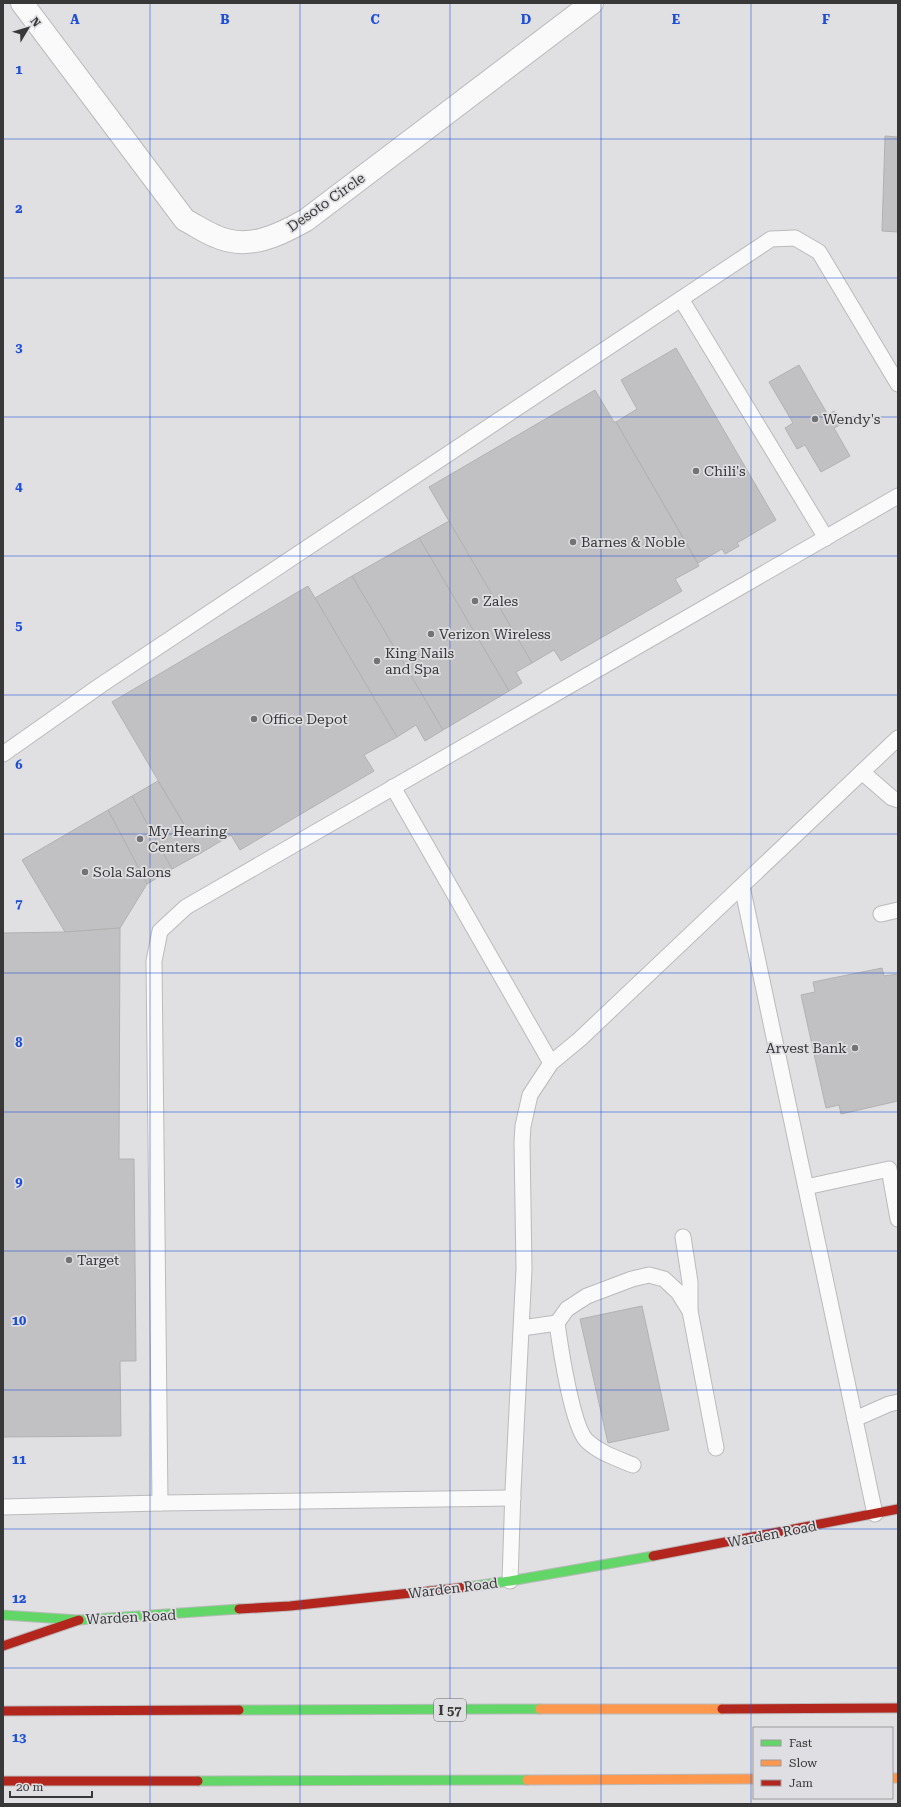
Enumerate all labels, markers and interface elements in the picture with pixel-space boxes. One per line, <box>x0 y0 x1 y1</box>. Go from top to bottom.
north arrow <box>8 8 48 48</box>
text: A <box>70 12 80 27</box>
text: B <box>220 12 230 27</box>
text: C <box>370 12 380 27</box>
text: D <box>521 12 531 27</box>
text: E <box>672 12 680 27</box>
text: F <box>822 12 830 27</box>
text: N <box>28 15 44 30</box>
text: 1 <box>15 62 23 77</box>
street label: Desoto Circle <box>284 169 368 235</box>
text: 2 <box>15 201 23 216</box>
text: 3 <box>15 340 23 355</box>
place label: Wendy's <box>823 411 881 427</box>
marker: Wendy's <box>810 414 820 424</box>
place label: Chili's <box>704 463 746 479</box>
marker: Chili's <box>691 466 701 476</box>
text: 4 <box>15 479 23 494</box>
place label: Barnes & Noble <box>581 534 686 550</box>
marker: Barnes & Noble <box>568 537 578 547</box>
place label: Zales <box>483 593 518 609</box>
marker: Zales <box>470 596 480 606</box>
text: 5 <box>15 618 23 633</box>
place label: Verizon Wireless <box>439 626 551 642</box>
marker: Verizon Wireless <box>426 629 436 639</box>
place label: King Nails and Spa <box>385 645 455 677</box>
marker: King Nails and Spa <box>372 656 382 666</box>
place label: Office Depot <box>262 711 348 727</box>
marker: Office Depot <box>249 714 259 724</box>
text: 6 <box>15 757 23 772</box>
place label: My Hearing Centers <box>148 823 227 855</box>
marker: My Hearing Centers <box>135 834 145 844</box>
place label: Sola Salons <box>93 864 171 880</box>
marker: Sola Salons <box>80 867 90 877</box>
text: 7 <box>15 896 23 911</box>
text: 8 <box>15 1035 23 1050</box>
place label: Arvest Bank <box>766 1040 847 1056</box>
marker: Arvest Bank <box>850 1043 860 1053</box>
text: 9 <box>15 1174 23 1189</box>
place label: Target <box>77 1252 119 1268</box>
marker: Target <box>64 1255 74 1265</box>
text: 10 <box>12 1313 26 1328</box>
text: 11 <box>12 1452 26 1467</box>
street label: Warden Road <box>726 1518 818 1550</box>
street label: Warden Road <box>407 1575 499 1601</box>
text: 12 <box>12 1591 26 1606</box>
street label: Warden Road <box>85 1607 177 1627</box>
road number: I 57 <box>434 1699 466 1721</box>
legend <box>753 1727 893 1799</box>
text: 13 <box>12 1730 26 1745</box>
text: Fast <box>789 1736 813 1750</box>
text: Slow <box>789 1756 817 1770</box>
scale bar <box>10 1773 92 1799</box>
text: Jam <box>789 1776 813 1790</box>
text: 20 m <box>16 1780 43 1794</box>

